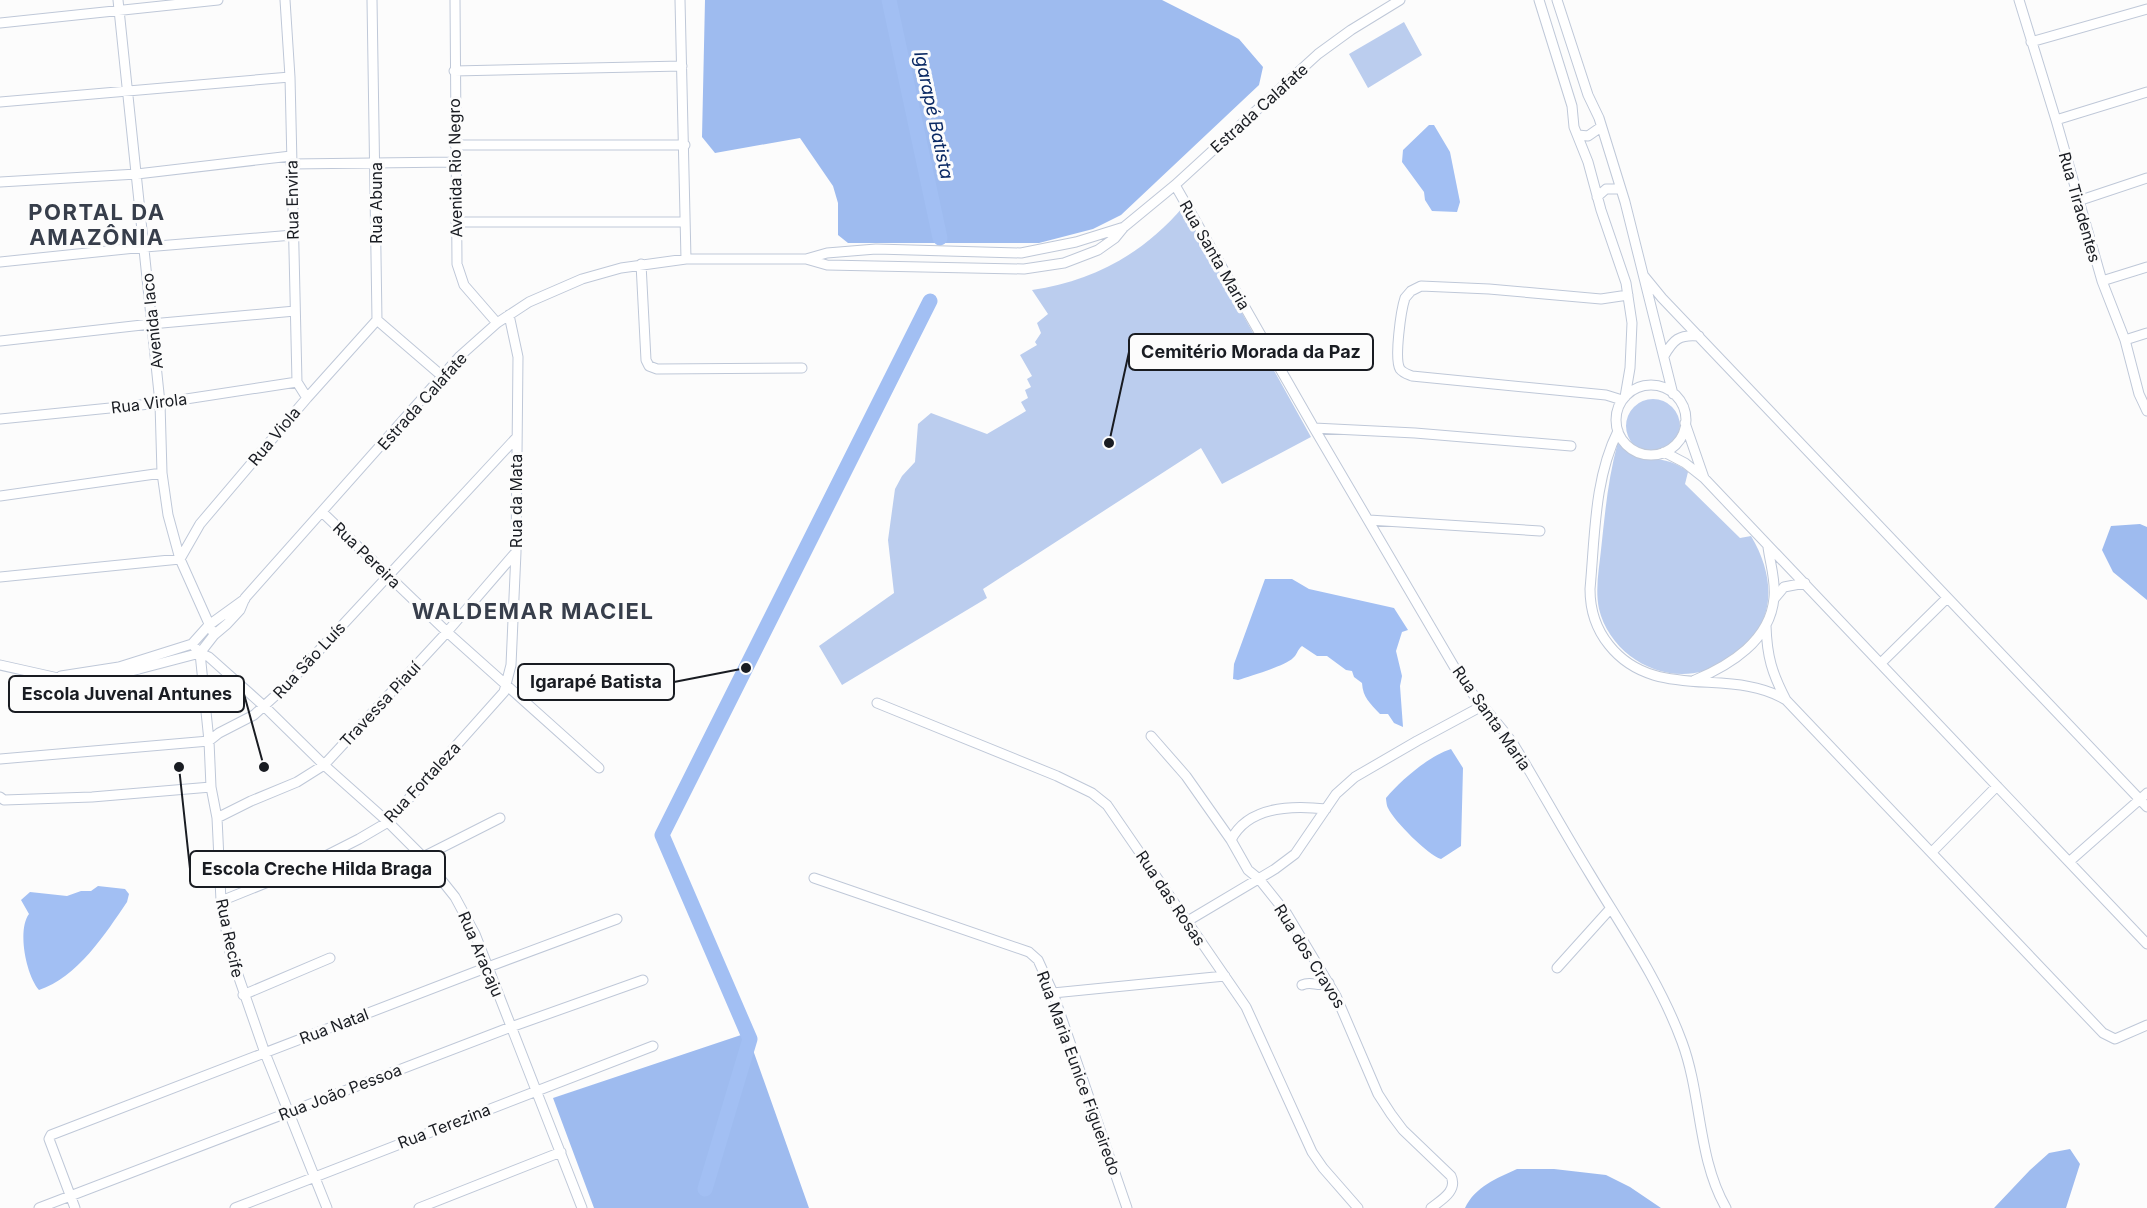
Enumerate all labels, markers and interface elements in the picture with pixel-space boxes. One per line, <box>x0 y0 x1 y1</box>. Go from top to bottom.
water label: Igarapé Batista <box>910 49 958 181</box>
street label: Estrada Calafate <box>1206 59 1312 157</box>
street label: Avenida Rio Negro <box>444 98 466 238</box>
street label: Rua Tiradentes <box>2055 150 2105 264</box>
street label: Rua Envira <box>281 160 303 240</box>
street label: Rua Abuna <box>366 162 386 244</box>
street label: Rua Santa Maria <box>1176 197 1254 313</box>
district label: PORTAL DA AMAZÔNIA <box>28 199 166 250</box>
street label: Avenida Iaco <box>137 272 167 370</box>
callout: Cemitério Morada da Paz <box>1129 334 1373 370</box>
text: Cemitério Morada da Paz <box>1141 341 1361 362</box>
street label: Estrada Calafate <box>373 348 471 454</box>
street label: Rua Virola <box>110 388 188 418</box>
street label: Rua Viola <box>244 403 304 469</box>
street label: Rua da Mata <box>506 454 526 548</box>
street label: Rua Pereira <box>329 518 405 592</box>
district label: WALDEMAR MACIEL <box>412 598 654 624</box>
street label: Rua São Luís <box>268 618 350 702</box>
street label: Travessa Piauí <box>336 657 425 751</box>
street label: Rua Santa Maria <box>1448 662 1536 774</box>
callout: Igarapé Batista <box>518 664 674 700</box>
text: Igarapé Batista <box>530 671 662 692</box>
callout: Escola Juvenal Antunes <box>9 676 244 712</box>
text: Escola Juvenal Antunes <box>22 683 232 704</box>
street label: Rua Fortaleza <box>380 738 464 826</box>
street label: Rua das Rosas <box>1132 847 1210 949</box>
callout: Escola Creche Hilda Braga <box>190 851 445 887</box>
text: Escola Creche Hilda Braga <box>202 858 432 879</box>
street label: Rua Recife <box>212 897 248 979</box>
street label: Rua dos Cravos <box>1270 900 1350 1012</box>
street label: Rua Aracaju <box>454 908 508 1000</box>
street label: Rua Maria Eunice Figueiredo <box>1033 968 1125 1178</box>
street label: Rua Natal <box>297 1004 371 1048</box>
street label: Rua João Pessoa <box>276 1059 404 1125</box>
street label: Rua Terezina <box>395 1099 493 1153</box>

